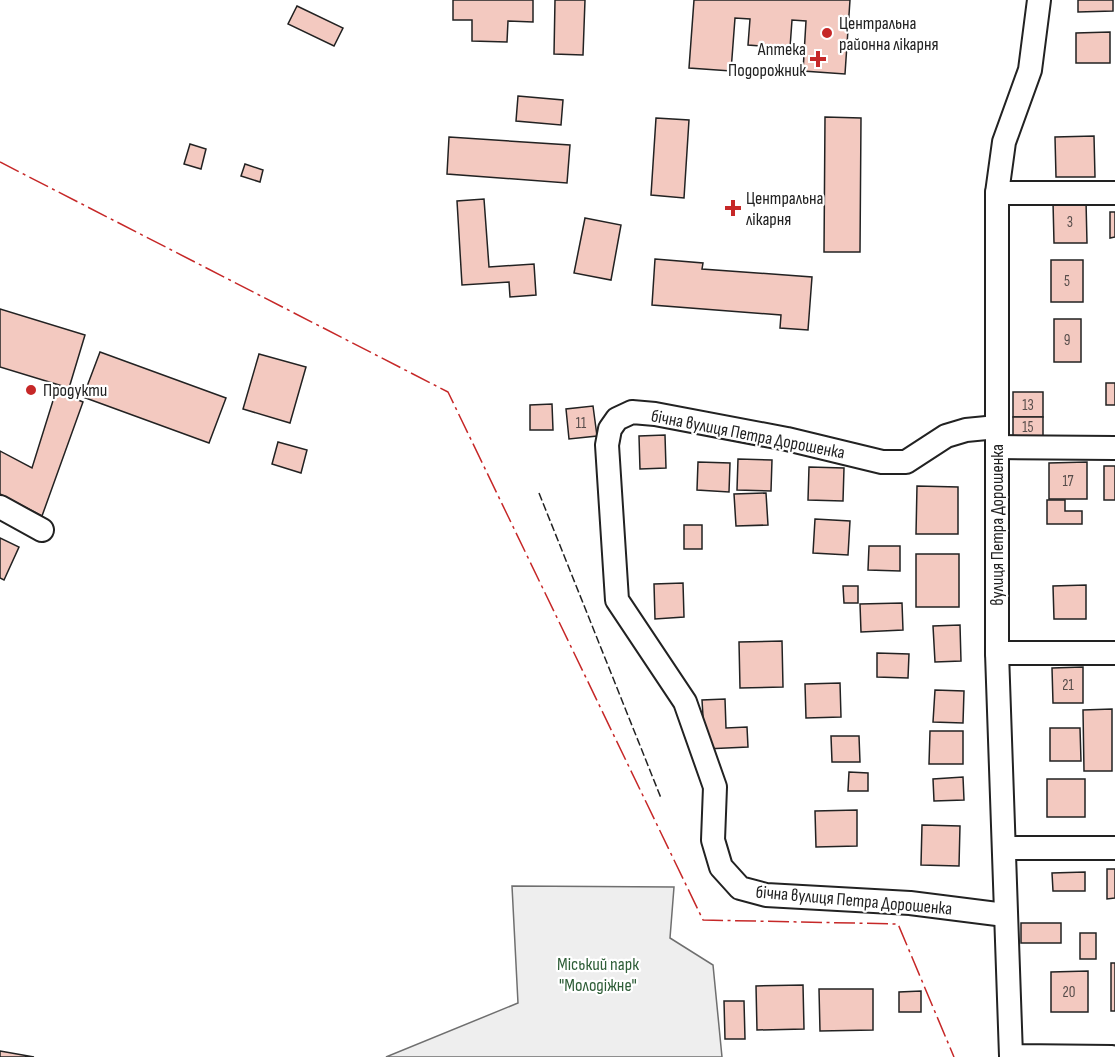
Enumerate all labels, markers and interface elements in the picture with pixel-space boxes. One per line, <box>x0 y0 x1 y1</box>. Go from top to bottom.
place label: Центральна районна лікарня <box>839 13 939 55</box>
marker: Центральна районна лікарня <box>820 26 834 40</box>
place label: Аптека Подорожник <box>728 39 806 81</box>
marker: Аптека Подорожник <box>811 52 825 66</box>
place label: Центральна лікарня <box>746 188 824 230</box>
marker: Центральна лікарня <box>724 199 742 217</box>
house number: 3 <box>1067 213 1073 232</box>
house number: 5 <box>1064 272 1070 291</box>
house number: 9 <box>1064 331 1070 350</box>
place label: Продукти <box>43 380 107 401</box>
marker: Продукти <box>24 383 38 397</box>
house number: 13 <box>1022 396 1034 415</box>
street label: бічна вулиця Петра Дорошенка <box>649 405 847 464</box>
house number: 11 <box>576 414 587 433</box>
house number: 15 <box>1022 418 1034 437</box>
street label: вулиця Петра Дорошенка <box>987 444 1008 606</box>
house number: 17 <box>1062 472 1074 491</box>
house number: 21 <box>1062 676 1074 695</box>
street label: бічна вулиця Петра Дорошенка <box>755 881 953 920</box>
park label: Міський парк "Молодіжне" <box>557 954 639 996</box>
house number: 20 <box>1063 983 1075 1002</box>

